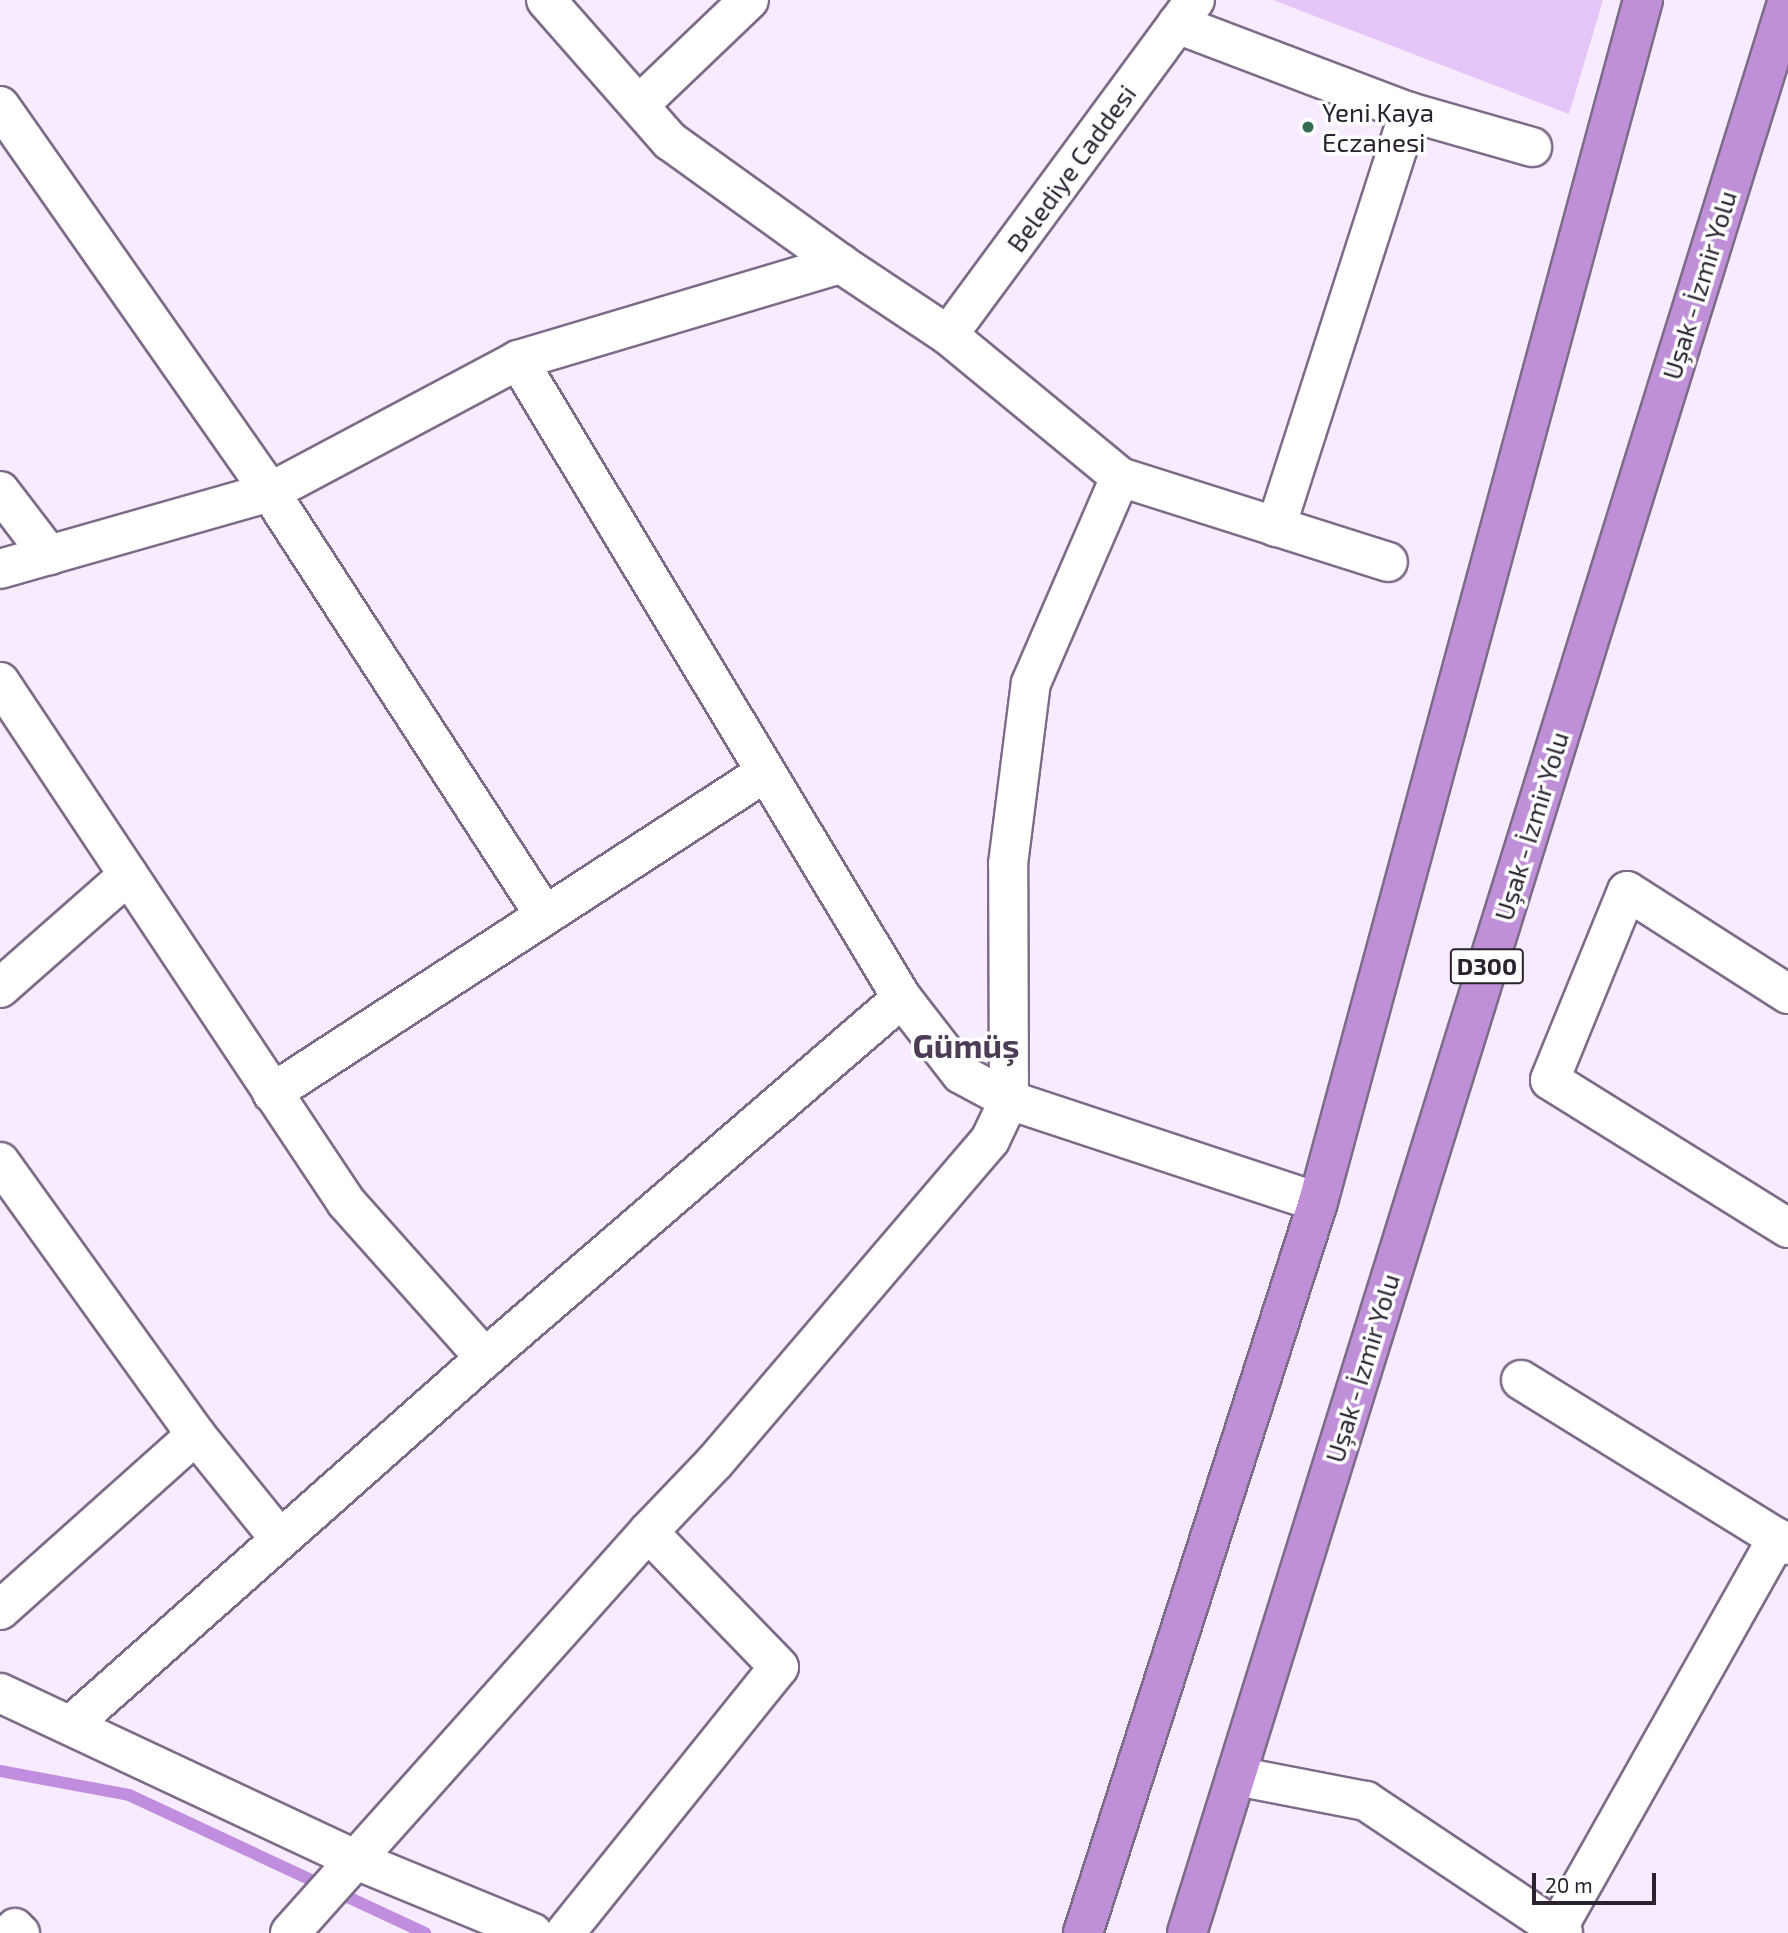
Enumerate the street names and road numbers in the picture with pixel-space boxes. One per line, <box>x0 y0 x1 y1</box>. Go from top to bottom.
street label: Belediye Caddesi <box>1000 78 1142 258</box>
street label: Uşak - İzmir Yolu <box>1655 186 1743 384</box>
street label: Uşak - İzmir Yolu <box>1487 727 1575 925</box>
road number: D300 <box>1448 946 1526 986</box>
street label: Uşak - İzmir Yolu <box>1318 1269 1406 1467</box>

